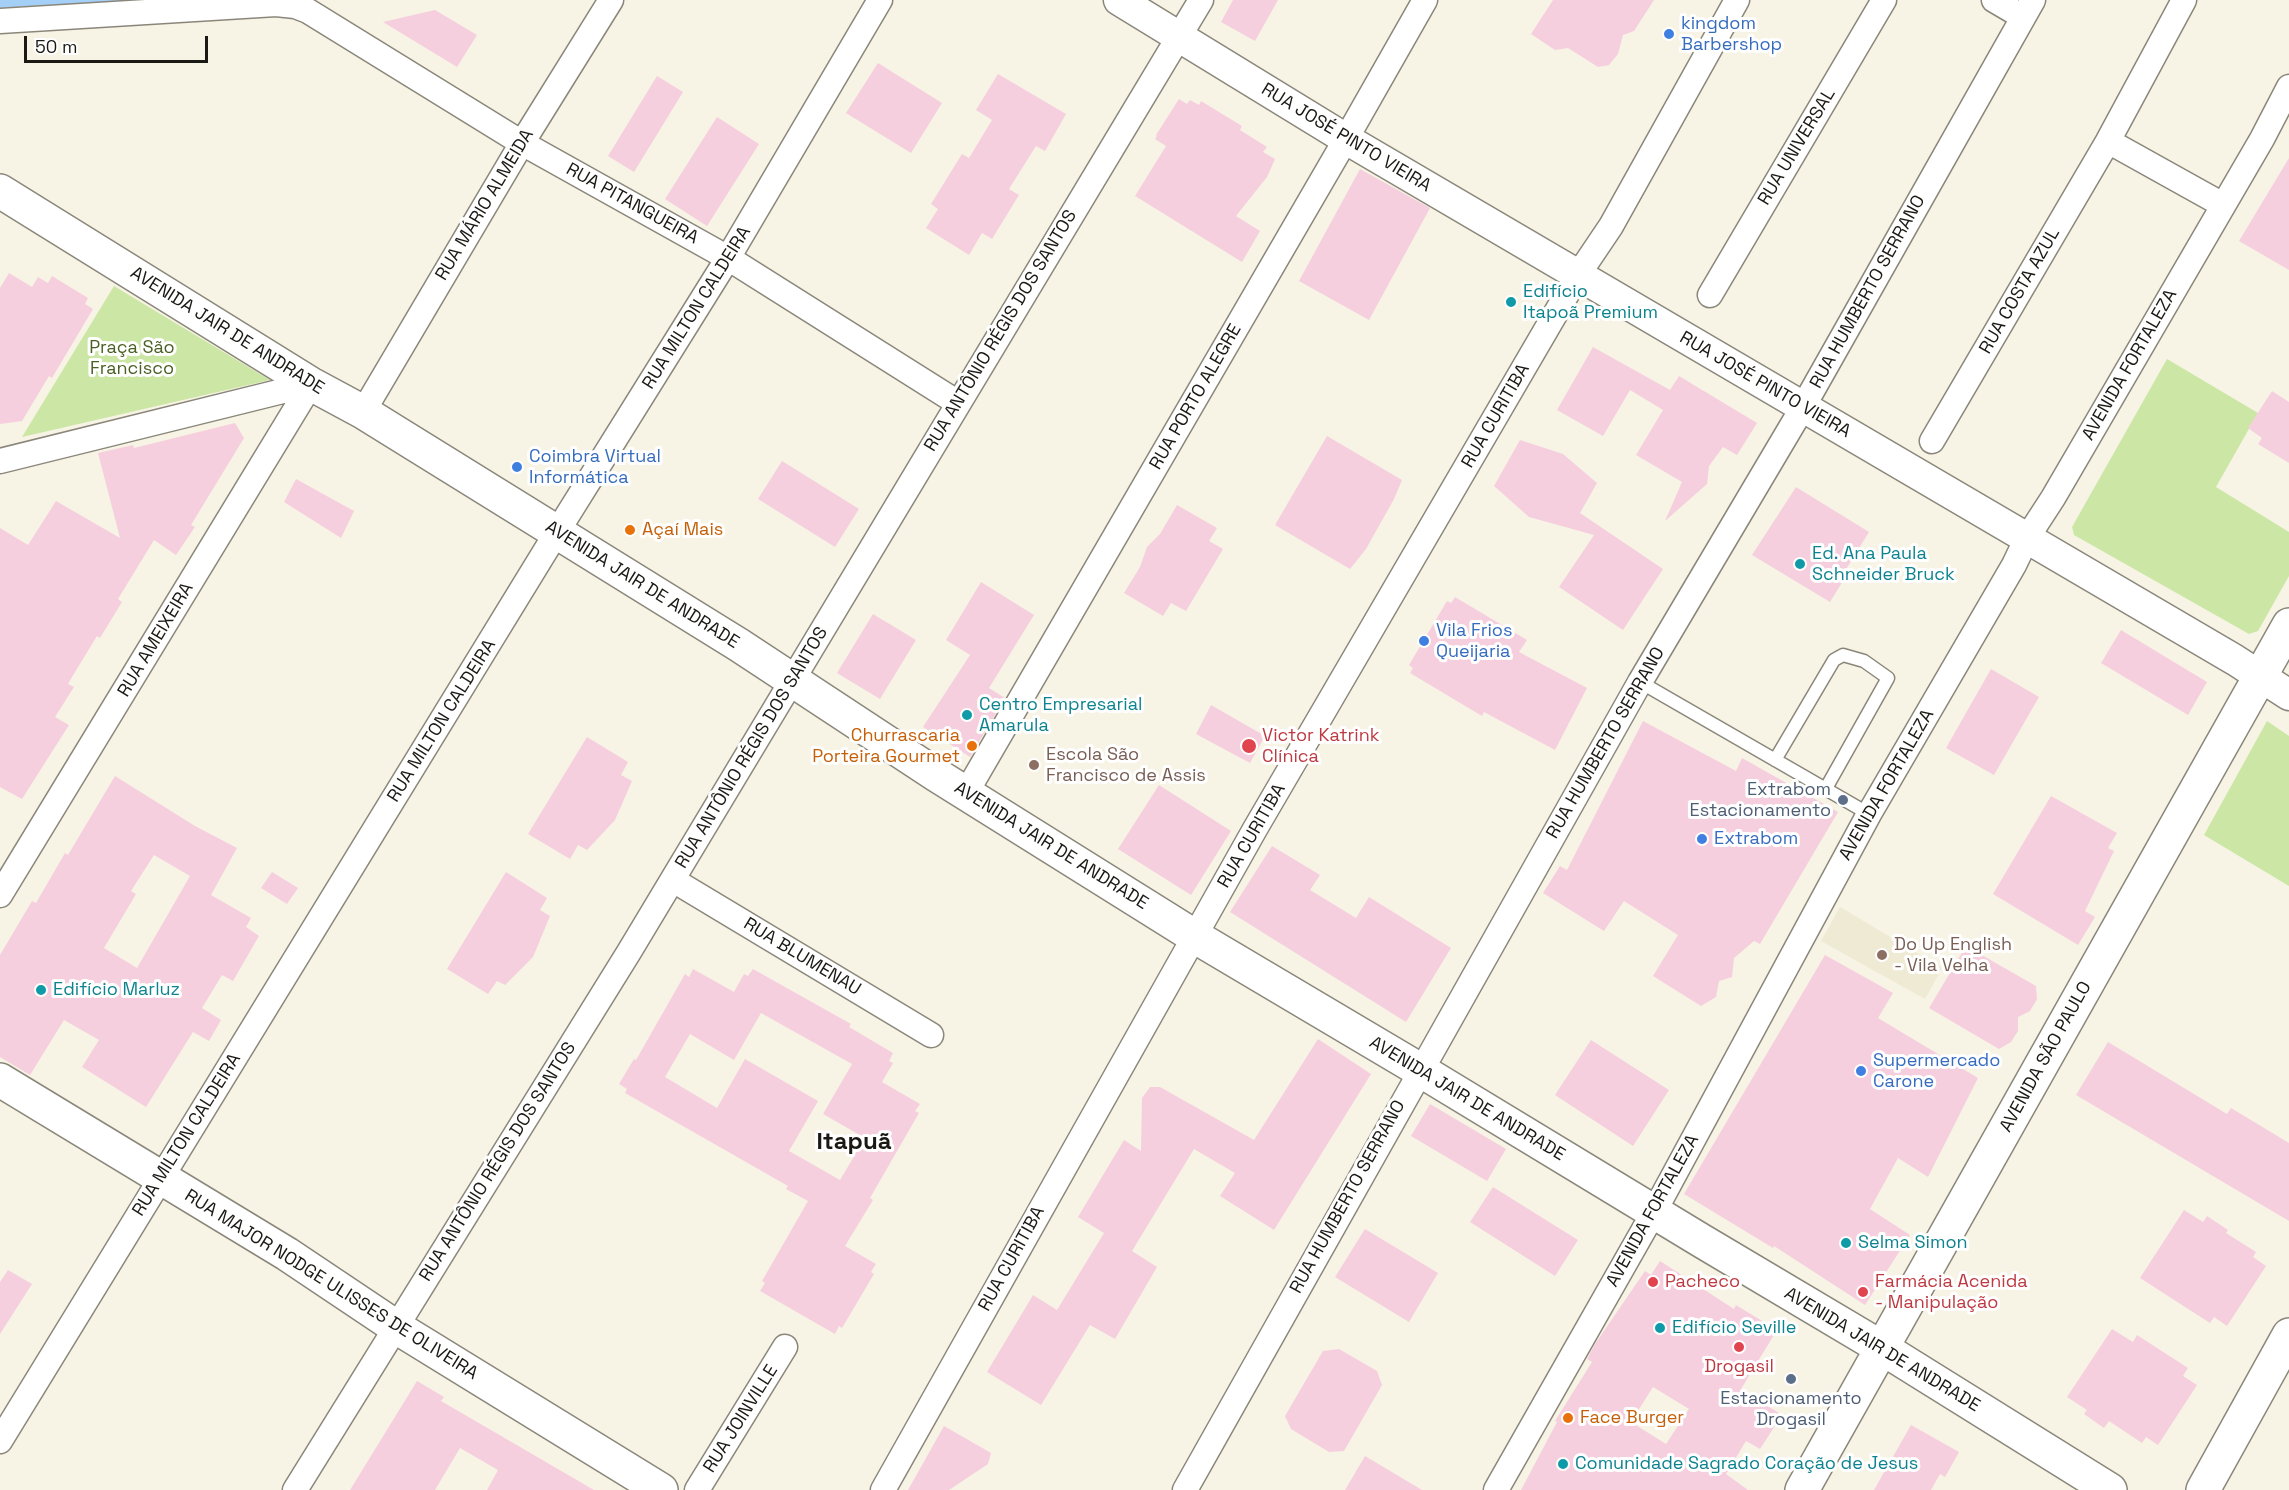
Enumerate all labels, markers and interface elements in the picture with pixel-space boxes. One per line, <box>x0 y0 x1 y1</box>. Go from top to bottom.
place label: kingdom Barbershop <box>1681 13 1782 56</box>
scale bar <box>27 24 212 62</box>
marker: kingdom Barbershop <box>1662 27 1676 41</box>
text: 50 m <box>35 35 77 58</box>
street label: RUA JOSÉ PINTO VIEIRA <box>1257 79 1435 197</box>
street label: RUA UNIVERSAL <box>1754 85 1840 209</box>
street label: RUA MÁRIO ALMEIDA <box>431 125 539 285</box>
street label: RUA PITANGUEIRA <box>562 159 702 249</box>
street label: RUA HUMBERTO SERRANO <box>1806 192 1930 392</box>
street label: RUA ANTÔNIO RÉGIS DOS SANTOS <box>920 206 1082 456</box>
street label: RUA MILTON CALDEIRA <box>638 223 756 393</box>
street label: RUA COSTA AZUL <box>1975 224 2065 358</box>
street label: AVENIDA JAIR DE ANDRADE <box>126 262 328 400</box>
place label: Edifício Itapoã Premium <box>1523 281 1658 324</box>
street label: AVENIDA FORTALEZA <box>2078 286 2182 444</box>
marker: Edifício Itapoã Premium <box>1504 295 1518 309</box>
street label: RUA PORTO ALEGRE <box>1146 320 1246 474</box>
street label: RUA JOSÉ PINTO VIEIRA <box>1676 327 1854 443</box>
park label: Praça São Francisco <box>89 337 175 380</box>
street label: RUA CURITIBA <box>1458 360 1534 472</box>
place label: Coimbra Virtual Informática <box>529 446 661 488</box>
marker: Coimbra Virtual Informática <box>510 460 524 474</box>
street label: AVENIDA JAIR DE ANDRADE <box>541 516 743 654</box>
place label: Açaí Mais <box>642 519 723 541</box>
marker: Açaí Mais <box>623 523 637 537</box>
place label: Ed. Ana Paula Schneider Bruck <box>1812 543 1955 586</box>
marker: Ed. Ana Paula Schneider Bruck <box>1793 557 1807 571</box>
street label: RUA AMEIXEIRA <box>113 579 199 701</box>
place label: Vila Frios Queijaria <box>1436 620 1512 662</box>
street label: RUA ANTÔNIO RÉGIS DOS SANTOS <box>671 623 833 873</box>
marker: Vila Frios Queijaria <box>1417 634 1431 648</box>
street label: RUA MILTON CALDEIRA <box>383 636 501 806</box>
street label: RUA HUMBERTO SERRANO <box>1542 643 1670 843</box>
place label: Centro Empresarial Amarula <box>979 694 1143 736</box>
street label: AVENIDA FORTALEZA <box>1835 706 1939 864</box>
marker: Centro Empresarial Amarula <box>960 708 974 722</box>
place label: Churrascaria Porteira Gourmet <box>812 725 960 768</box>
place label: Victor Katrink Clínica <box>1262 725 1379 768</box>
marker: Victor Katrink Clínica <box>1240 737 1258 755</box>
marker: Churrascaria Porteira Gourmet <box>965 739 979 753</box>
place label: Escola São Francisco de Assis <box>1046 744 1206 786</box>
marker: Escola São Francisco de Assis <box>1027 758 1041 772</box>
street label: AVENIDA JAIR DE ANDRADE <box>950 777 1152 915</box>
place label: Extrabom Estacionamento <box>1690 779 1831 822</box>
street label: RUA CURITIBA <box>1214 780 1290 892</box>
marker: Extrabom Estacionamento <box>1836 793 1850 807</box>
place label: Extrabom <box>1714 828 1798 850</box>
marker: Extrabom <box>1695 832 1709 846</box>
street label: RUA BLUMENAU <box>739 913 865 1001</box>
place label: Do Up English - Vila Velha <box>1894 934 2012 976</box>
marker: Do Up English - Vila Velha <box>1875 948 1889 962</box>
street label: AVENIDA SÃO PAULO <box>1996 978 2096 1136</box>
place label: Edifício Marluz <box>53 979 180 1001</box>
marker: Edifício Marluz <box>34 983 48 997</box>
street label: AVENIDA JAIR DE ANDRADE <box>1365 1032 1569 1166</box>
street label: RUA ANTÔNIO RÉGIS DOS SANTOS <box>415 1038 581 1286</box>
street label: RUA MILTON CALDEIRA <box>128 1050 246 1220</box>
place label: Supermercado Carone <box>1873 1050 2000 1092</box>
marker: Supermercado Carone <box>1854 1064 1868 1078</box>
street label: RUA HUMBERTO SERRANO <box>1286 1097 1410 1297</box>
district label: Itapuã <box>816 1128 892 1156</box>
street label: AVENIDA FORTALEZA <box>1602 1131 1704 1291</box>
street label: RUA MAJOR NODGE ULISSES DE OLIVEIRA <box>180 1185 482 1385</box>
street label: RUA CURITIBA <box>974 1203 1050 1315</box>
place label: Selma Simon <box>1858 1232 1968 1254</box>
marker: Selma Simon <box>1839 1236 1853 1250</box>
place label: Pacheco <box>1665 1271 1740 1293</box>
place label: Farmácia Acenida - Manipulação <box>1875 1271 2028 1314</box>
marker: Pacheco <box>1646 1275 1660 1289</box>
street label: AVENIDA JAIR DE ANDRADE <box>1780 1283 1984 1417</box>
marker: Farmácia Acenida - Manipulação <box>1856 1285 1870 1299</box>
place label: Edifício Seville <box>1672 1317 1796 1339</box>
marker: Edifício Seville <box>1653 1321 1667 1335</box>
marker: Drogasil <box>1732 1340 1746 1354</box>
place label: Drogasil <box>1704 1356 1774 1378</box>
street label: RUA JOINVILLE <box>699 1361 783 1477</box>
marker: Estacionamento Drogasil <box>1784 1372 1798 1386</box>
place label: Estacionamento Drogasil <box>1720 1388 1862 1430</box>
place label: Face Burger <box>1580 1407 1684 1429</box>
marker: Face Burger <box>1561 1411 1575 1425</box>
place label: Comunidade Sagrado Coração de Jesus <box>1575 1453 1918 1475</box>
marker: Comunidade Sagrado Coração de Jesus <box>1556 1457 1570 1471</box>

